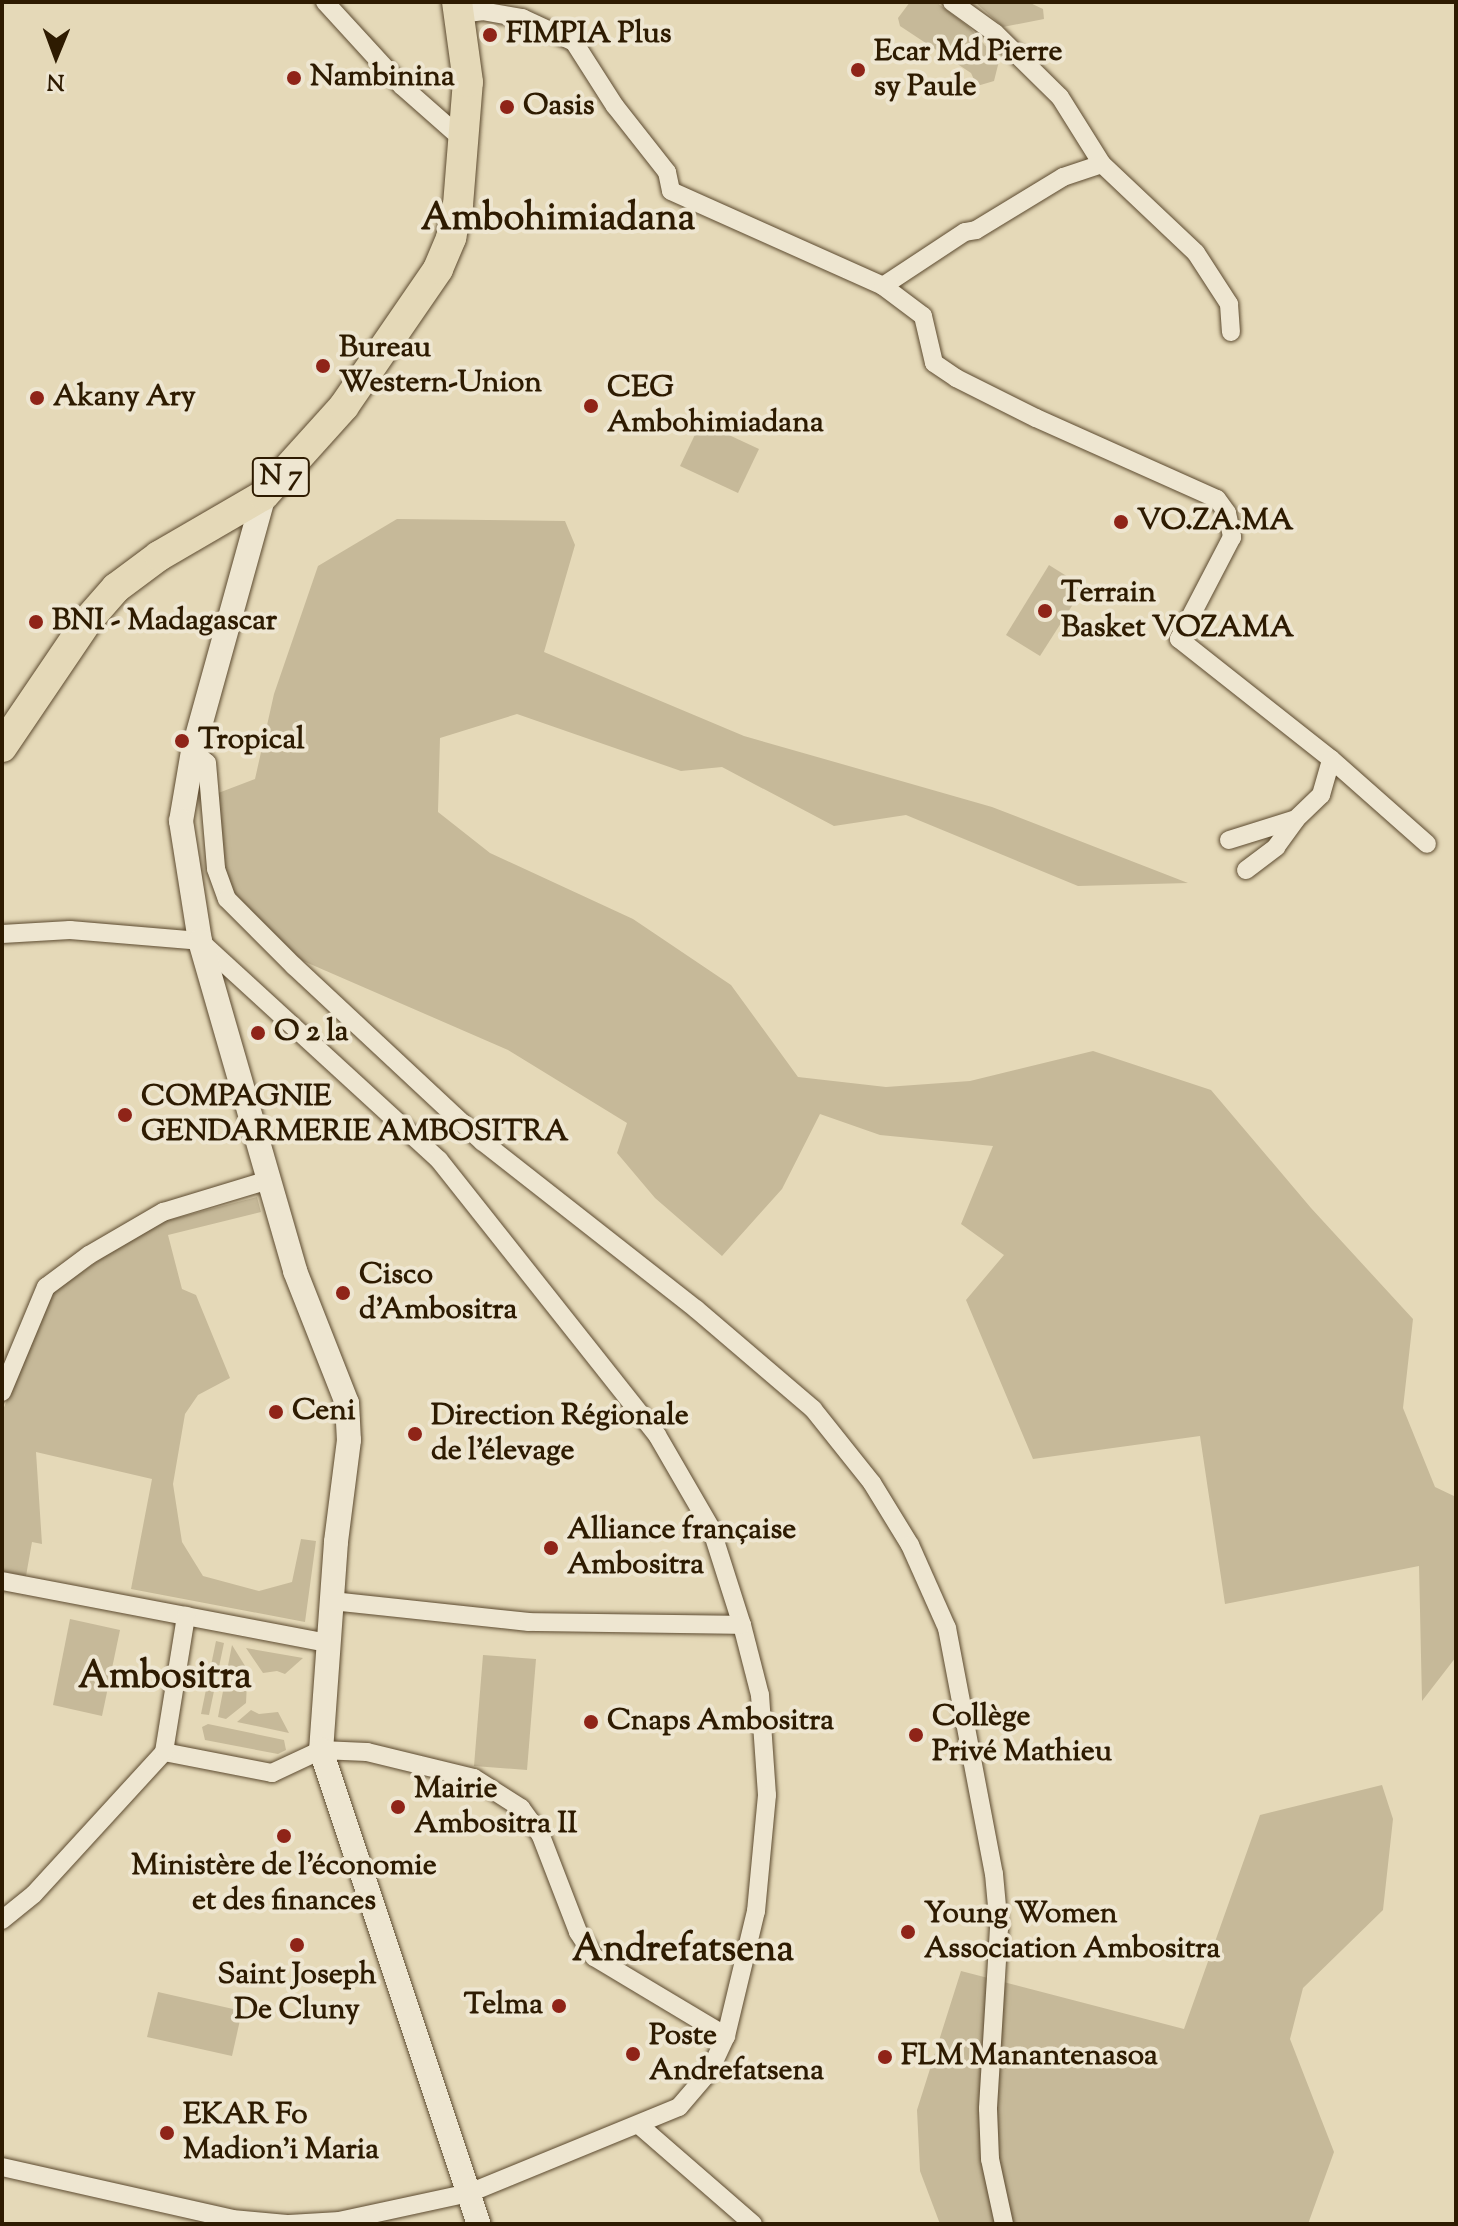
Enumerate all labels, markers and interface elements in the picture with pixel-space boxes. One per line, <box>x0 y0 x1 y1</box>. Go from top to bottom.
north arrow <box>16 16 96 96</box>
place label: FIMPIA Plus <box>506 17 672 53</box>
marker: FIMPIA Plus <box>481 26 499 44</box>
place label: Ecar Md Pierre sy Paule <box>874 35 1063 106</box>
place label: Nambinina <box>310 60 455 96</box>
marker: Ecar Md Pierre sy Paule <box>849 61 867 79</box>
text: N <box>47 64 65 96</box>
marker: Nambinina <box>285 69 303 87</box>
place label: Oasis <box>523 89 595 125</box>
marker: Oasis <box>498 98 516 116</box>
district label: Ambohimiadana <box>421 198 695 244</box>
place label: Bureau Western-Union <box>339 331 542 402</box>
marker: Bureau Western-Union <box>314 357 332 375</box>
place label: CEG Ambohimiadana <box>607 371 824 442</box>
place label: Akany Ary <box>53 380 196 416</box>
marker: Akany Ary <box>28 389 46 407</box>
marker: CEG Ambohimiadana <box>582 397 600 415</box>
road number: N 7 <box>251 453 311 501</box>
place label: VO.ZA.MA <box>1137 504 1294 540</box>
marker: VO.ZA.MA <box>1112 513 1130 531</box>
place label: Terrain Basket VOZAMA <box>1061 576 1294 646</box>
marker: Terrain Basket VOZAMA <box>1036 602 1054 620</box>
place label: BNI - Madagascar <box>52 604 277 640</box>
marker: BNI - Madagascar <box>27 613 45 631</box>
place label: Tropical <box>198 723 305 759</box>
marker: Tropical <box>173 732 191 750</box>
place label: O 2 la <box>274 1015 349 1051</box>
marker: O 2 la <box>249 1024 267 1042</box>
place label: COMPAGNIE GENDARMERIE AMBOSITRA <box>141 1080 568 1150</box>
marker: COMPAGNIE GENDARMERIE AMBOSITRA <box>116 1106 134 1124</box>
place label: Cisco d'Ambositra <box>359 1258 517 1328</box>
marker: Cisco d'Ambositra <box>334 1284 352 1302</box>
place label: Ceni <box>292 1394 356 1430</box>
place label: Direction Régionale de l'élevage <box>431 1399 689 1470</box>
marker: Ceni <box>267 1403 285 1421</box>
marker: Direction Régionale de l'élevage <box>406 1425 424 1443</box>
place label: Alliance française Ambositra <box>567 1513 796 1584</box>
marker: Alliance française Ambositra <box>542 1539 560 1557</box>
district label: Ambositra <box>78 1656 252 1702</box>
place label: Collège Privé Mathieu <box>932 1700 1112 1770</box>
place label: Cnaps Ambositra <box>607 1704 834 1740</box>
marker: Cnaps Ambositra <box>582 1713 600 1731</box>
marker: Collège Privé Mathieu <box>907 1726 925 1744</box>
place label: Mairie Ambositra II <box>414 1772 577 1842</box>
marker: Mairie Ambositra II <box>389 1798 407 1816</box>
marker: Ministère de l'économie et des finances <box>275 1827 293 1845</box>
place label: Ministère de l'économie et des finances <box>131 1849 437 1920</box>
place label: Young Women Association Ambositra <box>924 1897 1220 1968</box>
marker: Young Women Association Ambositra <box>899 1923 917 1941</box>
district label: Andrefatsena <box>572 1929 794 1975</box>
marker: Saint Joseph De Cluny <box>288 1936 306 1954</box>
place label: Saint Joseph De Cluny <box>218 1958 376 2028</box>
place label: Telma <box>464 1988 543 2024</box>
marker: Telma <box>550 1997 568 2015</box>
place label: Poste Andrefatsena <box>649 2019 824 2090</box>
place label: FLM Manantenasoa <box>901 2039 1158 2075</box>
marker: Poste Andrefatsena <box>624 2045 642 2063</box>
marker: FLM Manantenasoa <box>876 2048 894 2066</box>
place label: EKAR Fo Madion'i Maria <box>183 2098 379 2168</box>
marker: EKAR Fo Madion'i Maria <box>158 2124 176 2142</box>

